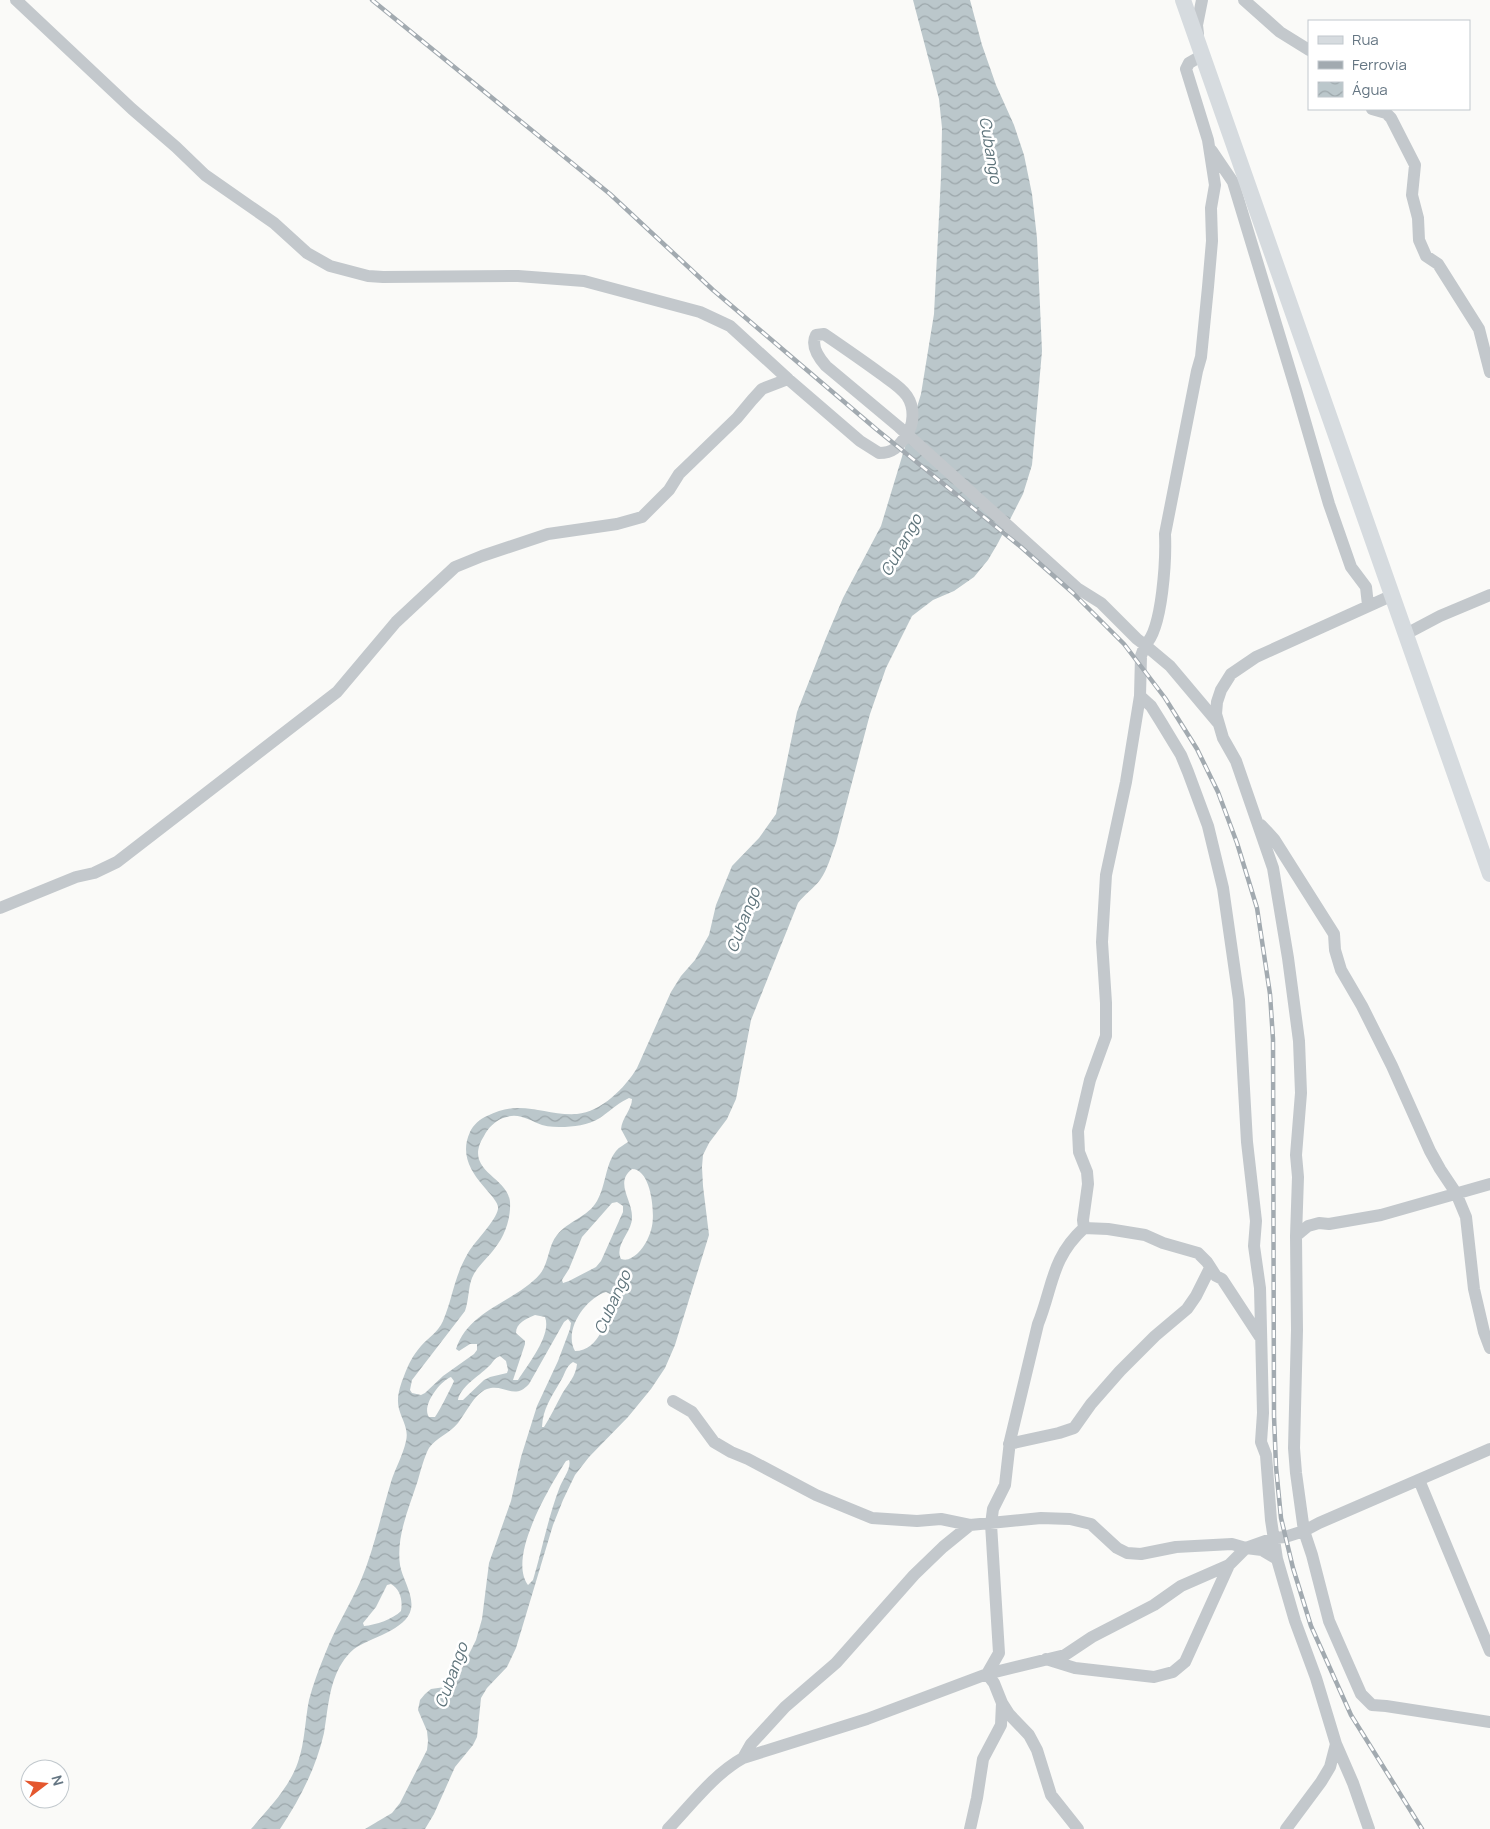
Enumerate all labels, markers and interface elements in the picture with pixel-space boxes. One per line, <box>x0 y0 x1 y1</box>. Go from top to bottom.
legend <box>1308 20 1470 110</box>
text: Rua <box>1352 29 1379 50</box>
text: Ferrovia <box>1352 54 1407 75</box>
text: Água <box>1352 79 1388 100</box>
water label: Cubango <box>974 115 1008 187</box>
water label: Cubango <box>875 509 928 580</box>
water label: Cubango <box>721 883 766 956</box>
water label: Cubango <box>588 1265 636 1337</box>
water label: Cubango <box>429 1638 473 1711</box>
north arrow <box>20 1759 70 1809</box>
text: N <box>47 1773 68 1788</box>

